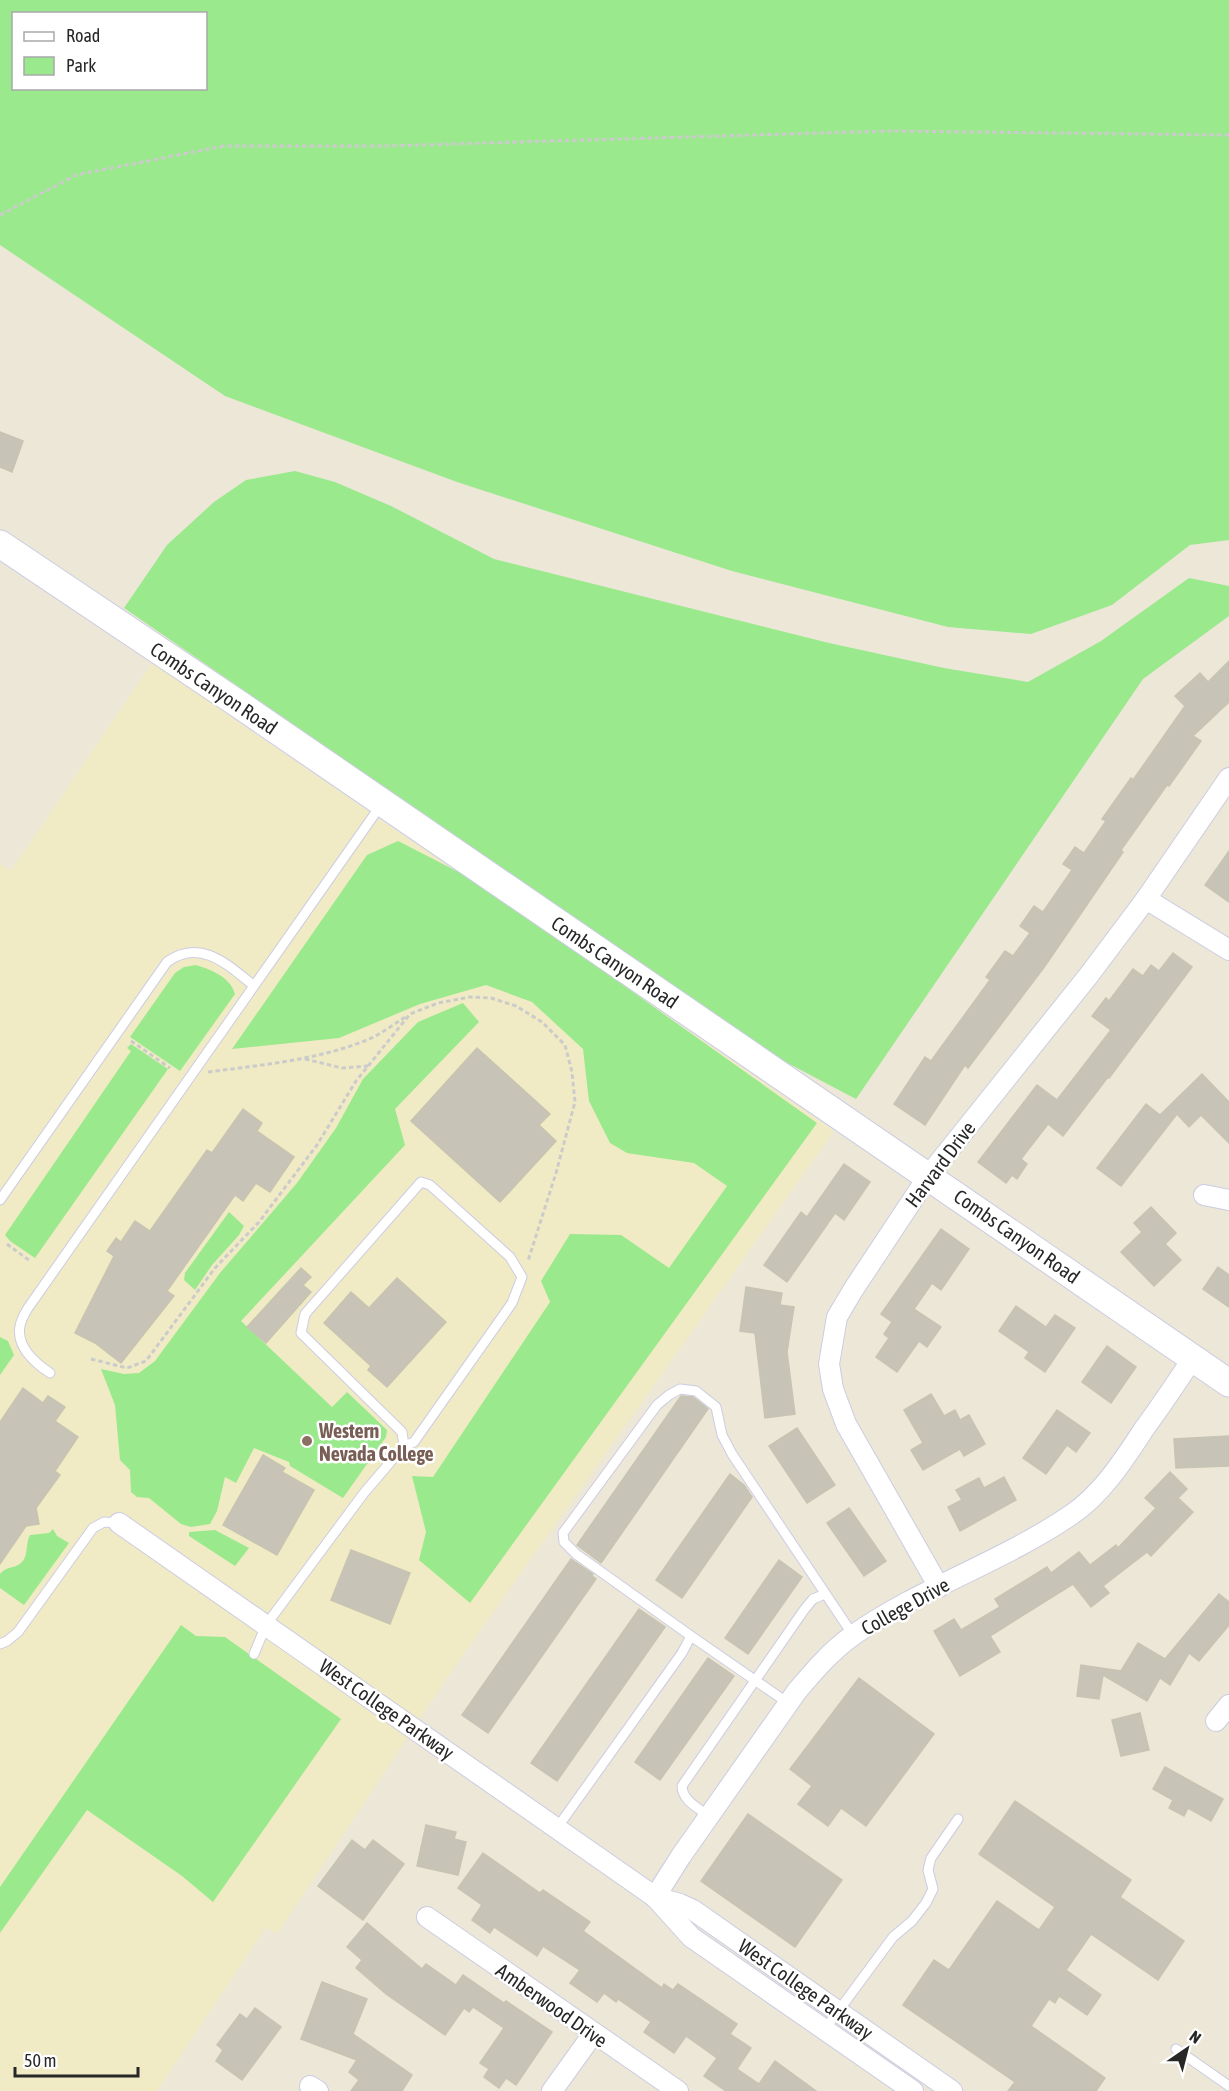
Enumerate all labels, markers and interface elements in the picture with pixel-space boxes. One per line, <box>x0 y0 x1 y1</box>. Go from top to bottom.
legend <box>12 12 207 90</box>
text: Road <box>66 25 100 46</box>
text: Park <box>66 55 96 76</box>
street label: Combs Canyon Road <box>146 637 282 739</box>
street label: Combs Canyon Road <box>547 911 683 1013</box>
street label: Harvard Drive <box>900 1117 980 1211</box>
street label: Combs Canyon Road <box>950 1184 1084 1288</box>
place label: Western Nevada College <box>318 1419 434 1465</box>
marker: Western Nevada College <box>300 1434 314 1448</box>
street label: College Drive <box>857 1572 953 1640</box>
street label: West College Parkway <box>315 1654 459 1764</box>
street label: West College Parkway <box>734 1934 878 2044</box>
street label: Amberwood Drive <box>492 1958 612 2052</box>
north arrow <box>1157 2019 1217 2079</box>
text: N <box>1187 2027 1205 2047</box>
scale bar <box>15 2040 138 2078</box>
text: 50 m <box>24 2050 56 2071</box>

